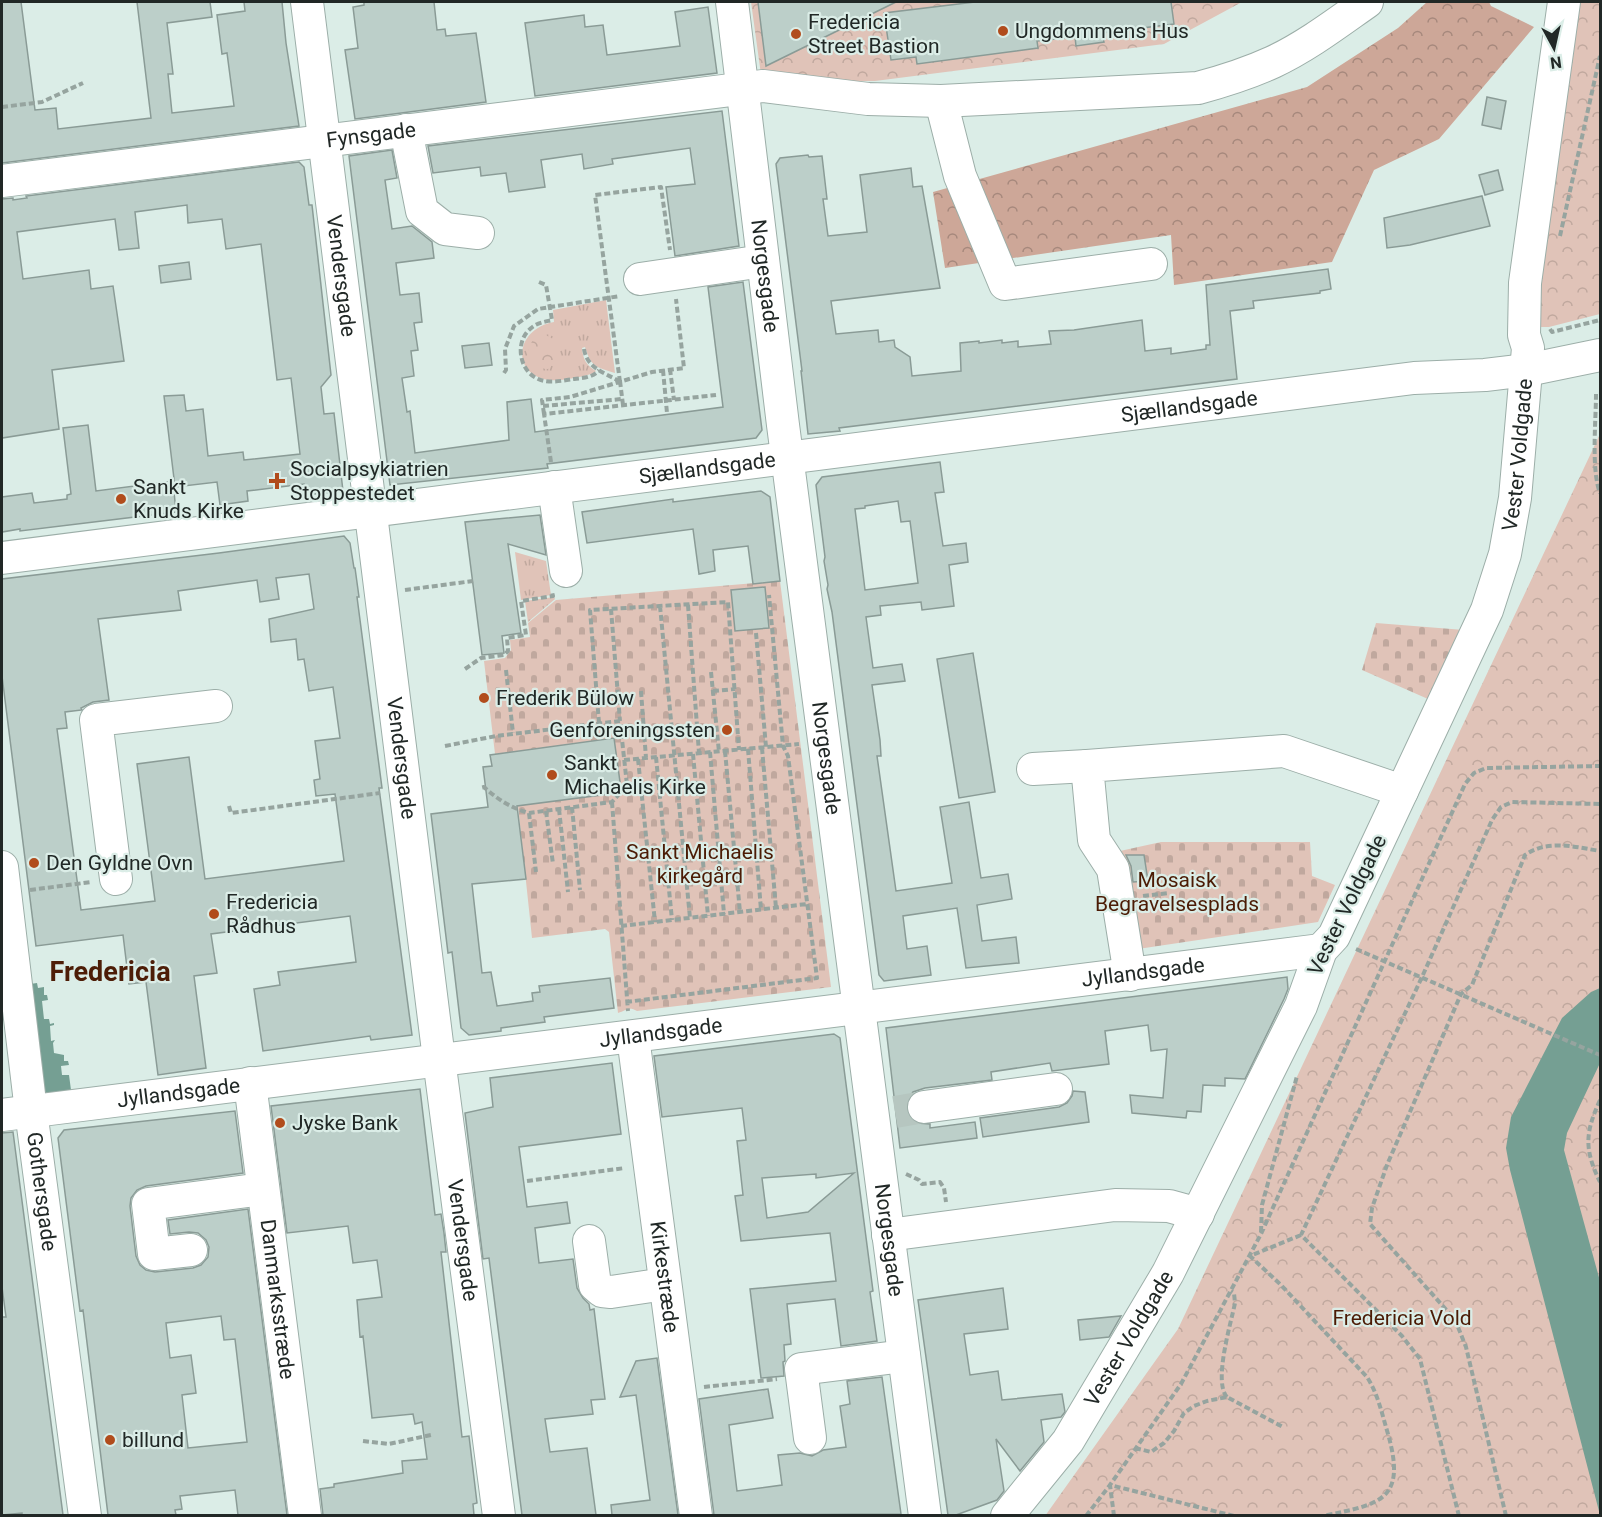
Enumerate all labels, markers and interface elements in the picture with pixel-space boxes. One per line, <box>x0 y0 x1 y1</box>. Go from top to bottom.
place label: Fredericia Street Bastion <box>808 10 940 58</box>
north arrow <box>1524 18 1584 78</box>
place label: Ungdommens Hus <box>1015 19 1189 43</box>
marker: Ungdommens Hus <box>996 24 1010 38</box>
marker: Fredericia Street Bastion <box>789 27 803 41</box>
text: N <box>1549 52 1563 73</box>
street label: Fynsgade <box>325 117 417 152</box>
street label: Vendersgade <box>322 213 361 338</box>
street label: Norgesgade <box>746 218 784 334</box>
street label: Vester Voldgade <box>1497 378 1537 533</box>
street label: Sjællandsgade <box>1120 386 1259 427</box>
street label: Sjællandsgade <box>638 447 777 489</box>
place label: Socialpsykiatrien Stoppestedet <box>290 457 449 505</box>
marker: Socialpsykiatrien Stoppestedet <box>268 472 286 490</box>
place label: Sankt Knuds Kirke <box>133 475 244 523</box>
marker: Sankt Knuds Kirke <box>114 492 128 506</box>
place label: Frederik Bülow <box>496 686 634 710</box>
marker: Frederik Bülow <box>477 691 491 705</box>
street label: Vendersgade <box>382 696 421 821</box>
street label: Norgesgade <box>807 700 846 816</box>
place label: Genforeningssten <box>549 718 715 742</box>
marker: Genforeningssten <box>720 723 734 737</box>
place label: Sankt Michaelis Kirke <box>564 751 706 799</box>
marker: Sankt Michaelis Kirke <box>545 768 559 782</box>
street label: Vester Voldgade <box>1303 831 1391 979</box>
park label: Sankt Michaelis kirkegård <box>626 840 774 888</box>
place label: Den Gyldne Ovn <box>46 851 193 875</box>
marker: Den Gyldne Ovn <box>27 856 41 870</box>
park label: Mosaisk Begravelsesplads <box>1095 868 1259 916</box>
place label: Fredericia Rådhus <box>226 890 318 938</box>
marker: Fredericia Rådhus <box>207 907 221 921</box>
street label: Jyllandsgade <box>1080 953 1206 992</box>
district label: Fredericia <box>49 956 171 988</box>
street label: Jyllandsgade <box>598 1013 724 1052</box>
street label: Jyllandsgade <box>116 1073 241 1112</box>
place label: Jyske Bank <box>292 1111 398 1135</box>
marker: Jyske Bank <box>273 1116 287 1130</box>
street label: Gothersgade <box>22 1130 62 1253</box>
street label: Vendersgade <box>443 1178 483 1303</box>
street label: Norgesgade <box>870 1182 908 1298</box>
street label: Danmarksstræde <box>255 1218 300 1381</box>
street label: Kirkestræde <box>645 1220 684 1334</box>
street label: Vester Voldgade <box>1080 1266 1179 1410</box>
park label: Fredericia Vold <box>1332 1306 1472 1330</box>
place label: billund <box>122 1428 184 1452</box>
marker: billund <box>103 1433 117 1447</box>

